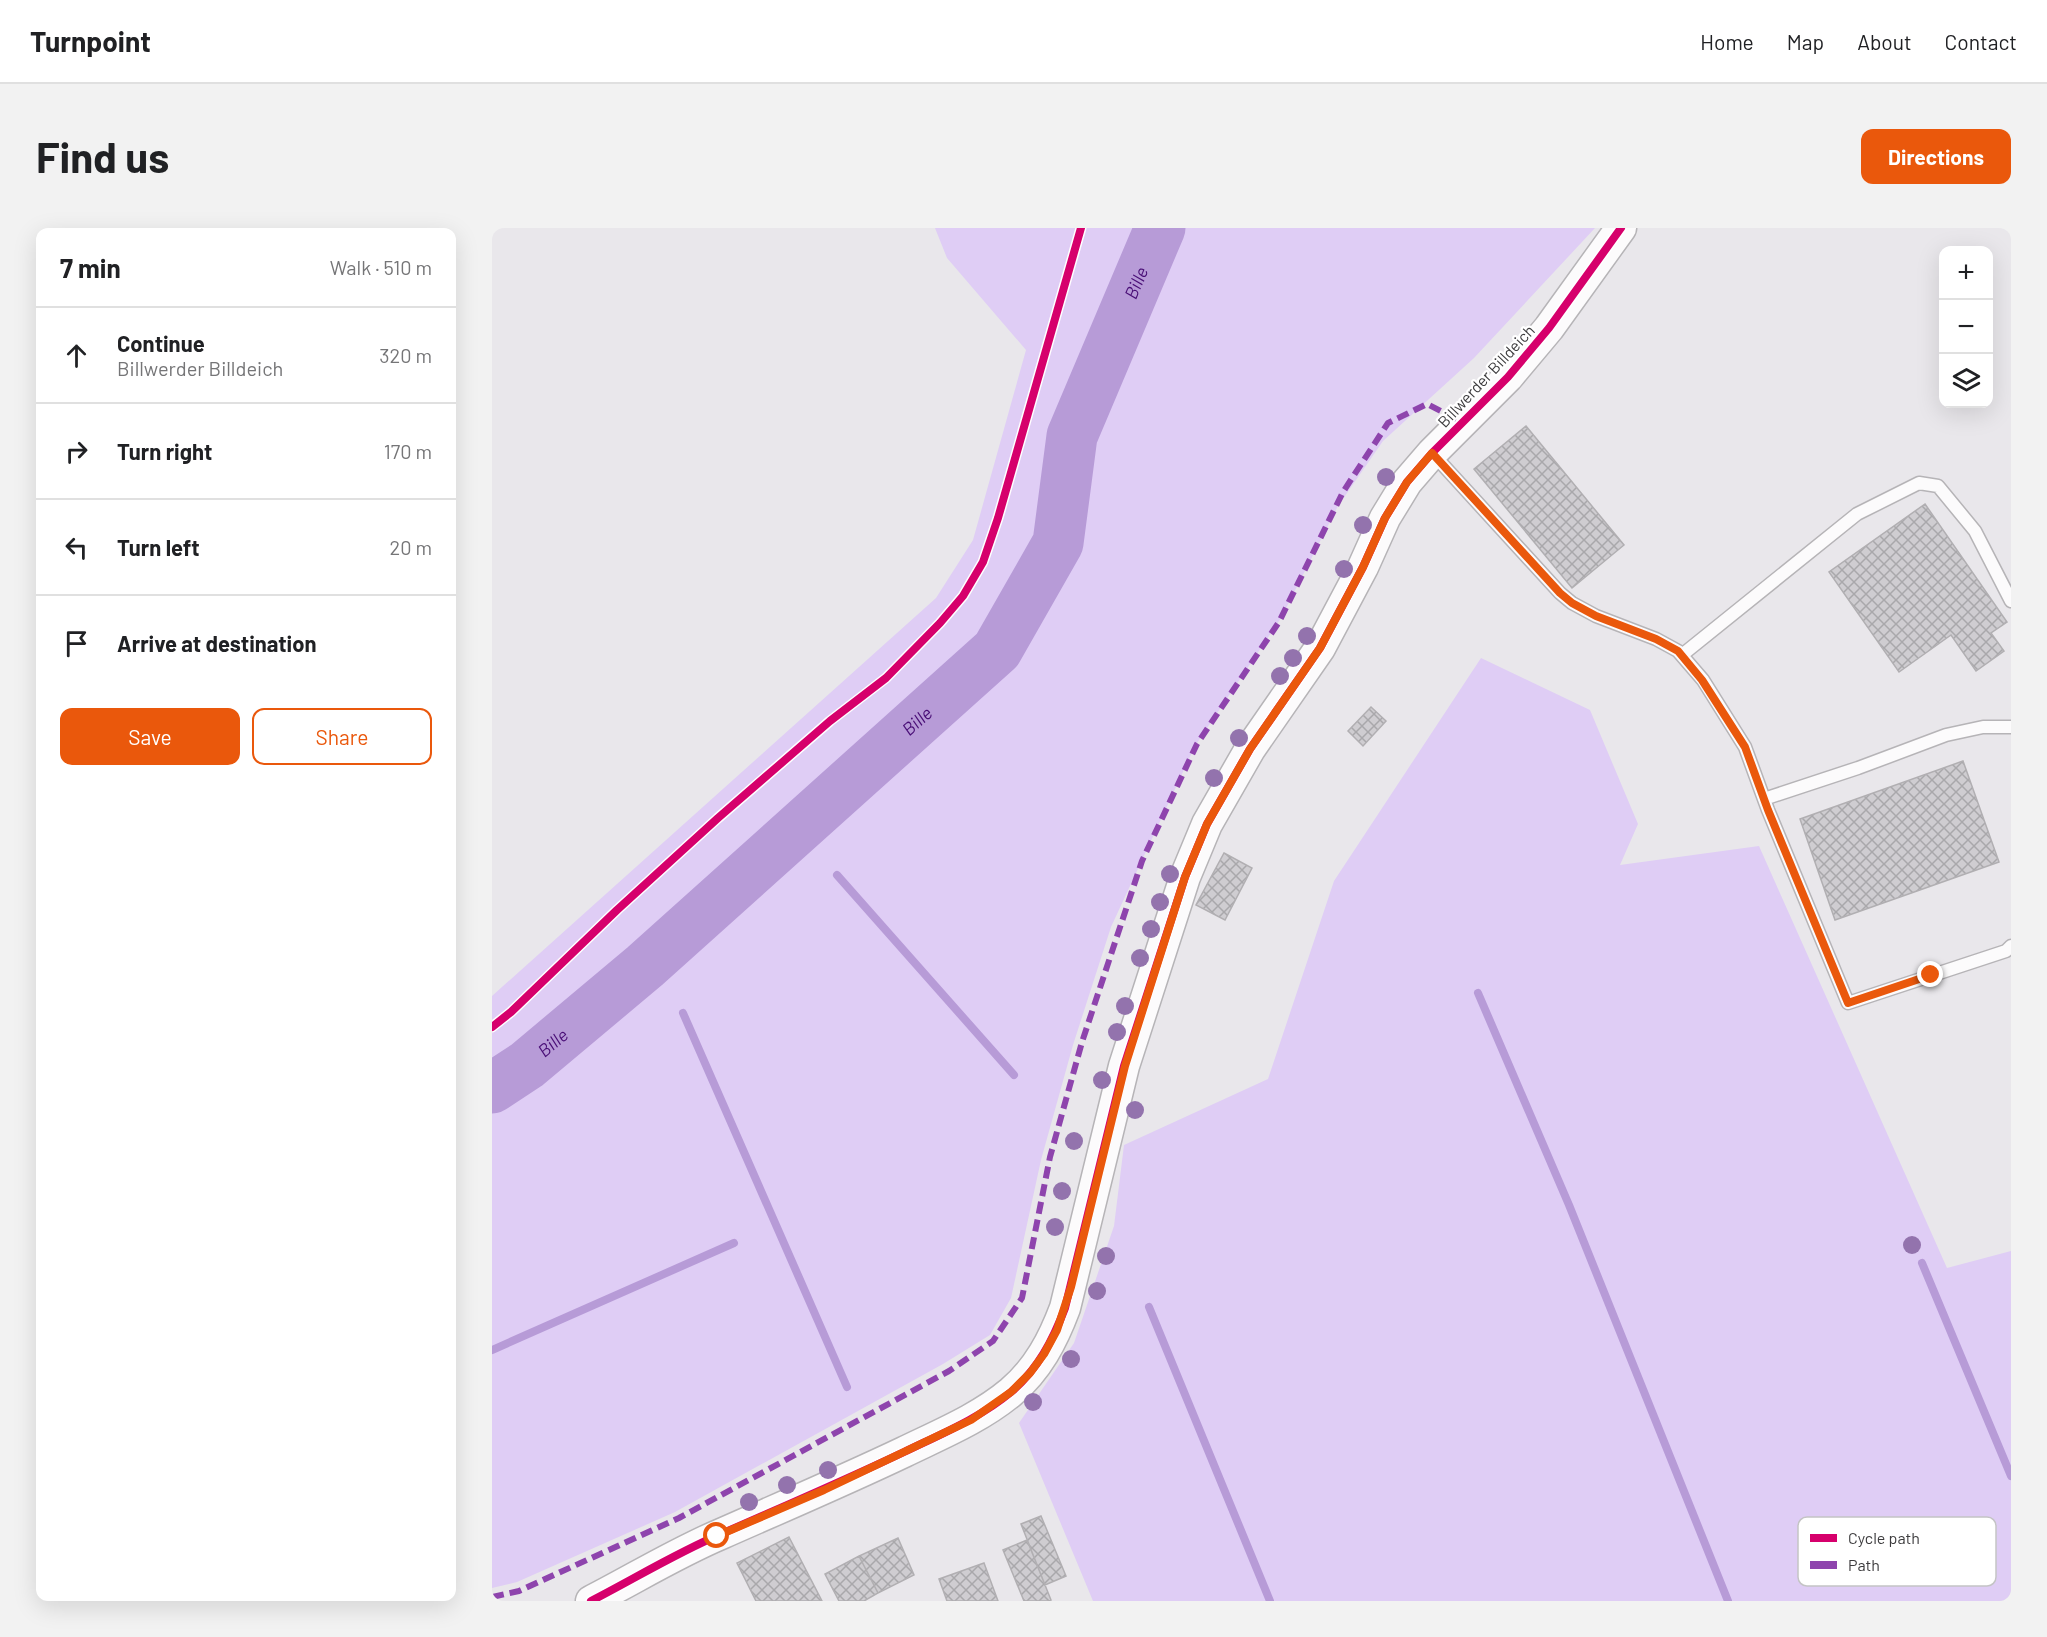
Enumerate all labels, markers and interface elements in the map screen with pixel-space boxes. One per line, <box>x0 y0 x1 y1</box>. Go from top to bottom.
text: Turnpoint <box>30 24 151 58</box>
text: Home <box>1700 29 1754 54</box>
text: Map <box>1787 29 1824 54</box>
text: About <box>1857 29 1912 54</box>
text: Contact <box>1945 29 2017 54</box>
button: Directions <box>1861 129 2011 184</box>
text: Find us <box>36 131 169 181</box>
map controls <box>1939 246 1993 408</box>
button: + <box>1939 246 1993 300</box>
text: 7 min <box>60 252 121 283</box>
text: Walk · 510 m <box>330 255 432 279</box>
water label: Bille <box>1119 263 1152 302</box>
button: − <box>1939 300 1993 354</box>
street label: Billwerder Billdeich <box>1433 321 1538 431</box>
text: Continue <box>117 330 205 356</box>
icon: ahead <box>60 339 93 372</box>
text: 320 m <box>379 343 432 367</box>
button: layers <box>1939 354 1993 408</box>
text: Billwerder Billdeich <box>117 356 283 380</box>
icon: right <box>60 435 93 468</box>
text: Turn right <box>117 438 212 464</box>
text: 170 m <box>384 439 432 463</box>
icon: left <box>60 531 93 564</box>
text: Turn left <box>117 534 200 560</box>
text: 20 m <box>389 535 432 559</box>
icon: arrive <box>60 627 93 660</box>
text: Arrive at destination <box>117 630 316 656</box>
water label: Bille <box>897 702 936 740</box>
button: Save <box>60 708 240 765</box>
button: Share <box>252 708 432 765</box>
route end <box>1917 961 1943 987</box>
water label: Bille <box>533 1023 572 1061</box>
legend <box>1798 1517 1996 1586</box>
route start <box>703 1522 729 1548</box>
text: Cycle path <box>1848 1528 1920 1547</box>
text: Path <box>1848 1555 1880 1574</box>

